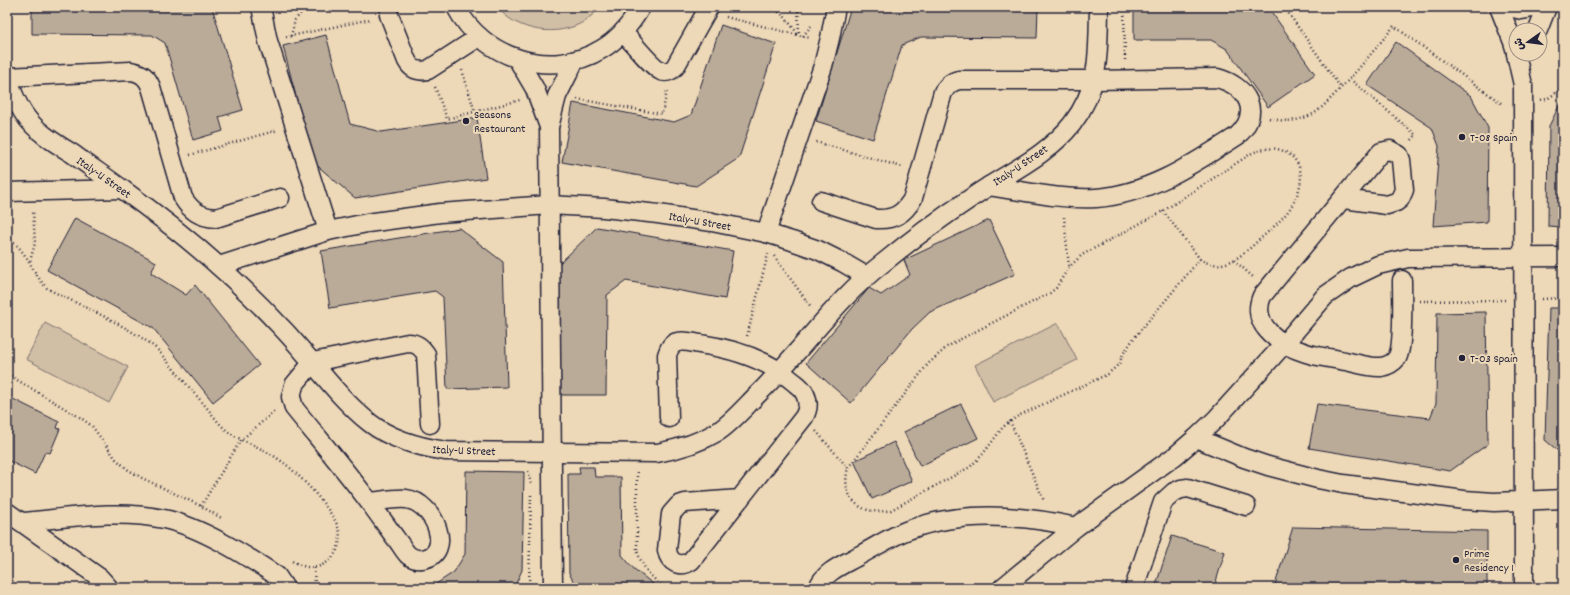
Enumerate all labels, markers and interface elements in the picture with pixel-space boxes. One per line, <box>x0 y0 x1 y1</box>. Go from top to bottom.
north arrow <box>1508 22 1548 62</box>
text: ش <box>1511 36 1529 52</box>
place label: Seasons Restaurant <box>474 107 526 138</box>
marker: Seasons Restaurant <box>461 116 471 126</box>
place label: T-08 Spain <box>1470 130 1518 147</box>
marker: T-08 Spain <box>1457 132 1467 142</box>
street label: Italy-U Street <box>990 141 1052 191</box>
street label: Italy-U Street <box>72 153 134 204</box>
street label: Italy-U Street <box>667 209 733 236</box>
place label: T-03 Spain <box>1470 351 1518 368</box>
marker: T-03 Spain <box>1457 353 1467 363</box>
street label: Italy-U Street <box>432 442 496 461</box>
place label: Prime Residency 1 <box>1464 546 1514 577</box>
marker: Prime Residency 1 <box>1451 555 1461 565</box>

